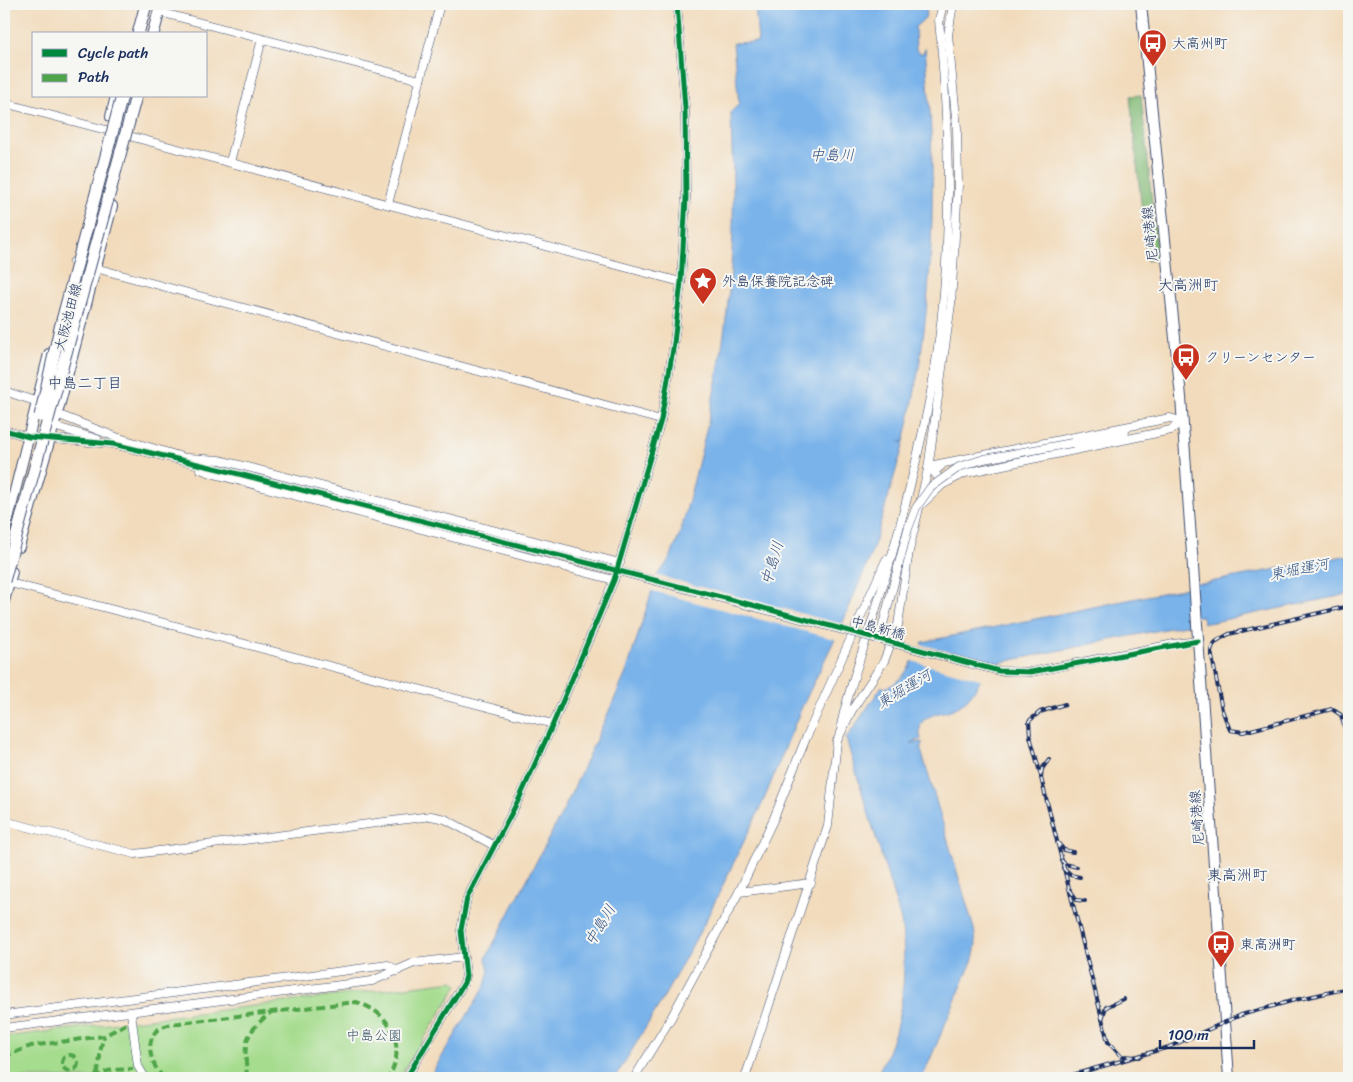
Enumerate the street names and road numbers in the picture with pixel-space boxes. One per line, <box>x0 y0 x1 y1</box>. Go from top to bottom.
street label: 尼崎港線 <box>1135 205 1165 263</box>
street label: 大阪池田線 <box>47 280 89 354</box>
street label: 中島新橋 <box>848 609 908 647</box>
street label: 尼崎港線 <box>1183 789 1211 847</box>

